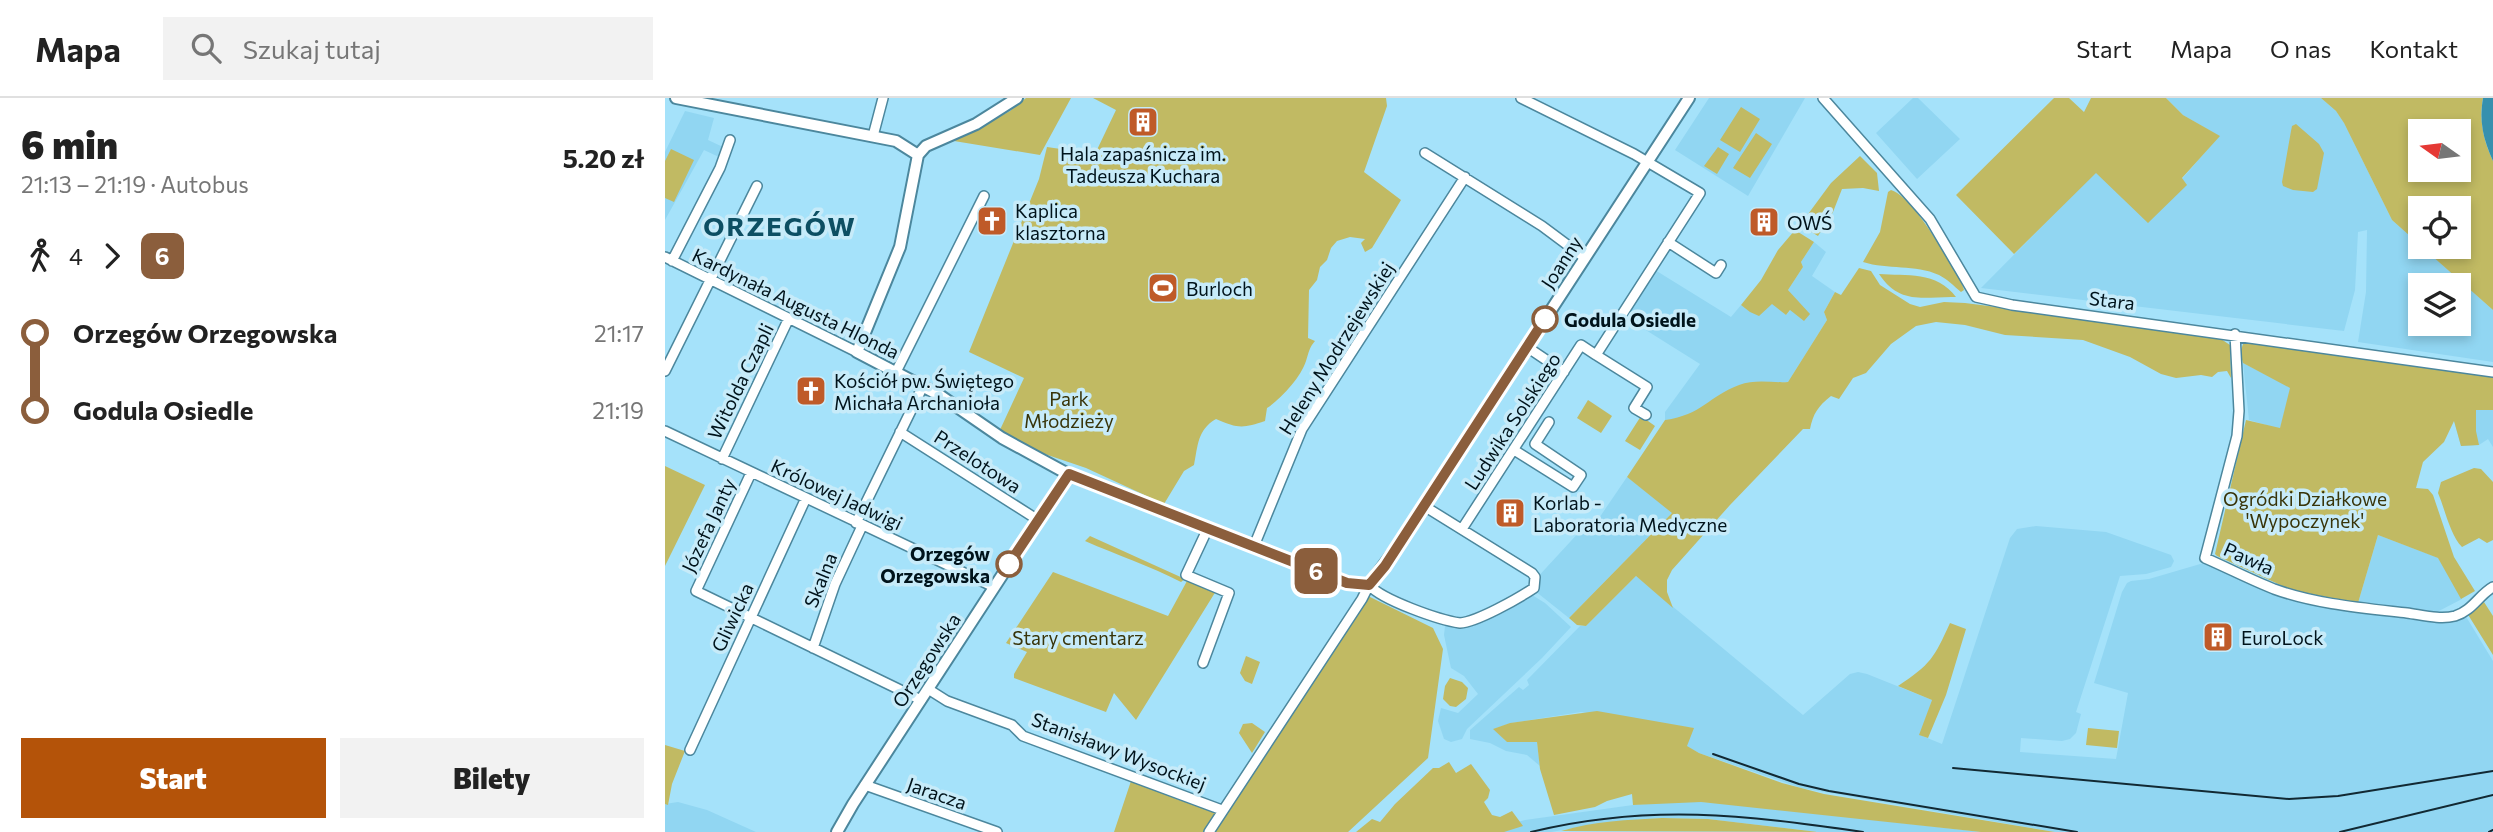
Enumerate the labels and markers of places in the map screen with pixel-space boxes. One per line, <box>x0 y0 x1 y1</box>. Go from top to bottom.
building icon: Hala zapaśnicza im. Tadeusza Kuchara <box>1126 105 1160 139</box>
place label: Hala zapaśnicza im. Tadeusza Kuchara <box>1060 142 1226 187</box>
place label: Kaplica klasztorna <box>1015 199 1106 244</box>
church icon: Kaplica klasztorna <box>975 204 1009 238</box>
building icon: OWŚ <box>1747 205 1781 239</box>
place label: OWŚ <box>1787 210 1832 234</box>
sports icon: Burloch <box>1146 271 1180 305</box>
place label: Burloch <box>1186 277 1253 300</box>
marker: Godula Osiedle <box>1532 306 1558 332</box>
place label: Godula Osiedle <box>1564 308 1696 331</box>
place label: Kościół pw. Świętego Michała Archanioła <box>834 368 1014 414</box>
church icon: Kościół pw. Świętego Michała Archanioła <box>794 374 828 408</box>
place label: Korlab - Laboratoria Medyczne <box>1533 491 1727 536</box>
building icon: Korlab - Laboratoria Medyczne <box>1493 496 1527 530</box>
place label: Orzegów Orzegowska <box>880 542 990 587</box>
marker: Orzegów Orzegowska <box>996 551 1022 577</box>
building icon: EuroLock <box>2201 620 2235 654</box>
place label: EuroLock <box>2241 626 2323 649</box>

